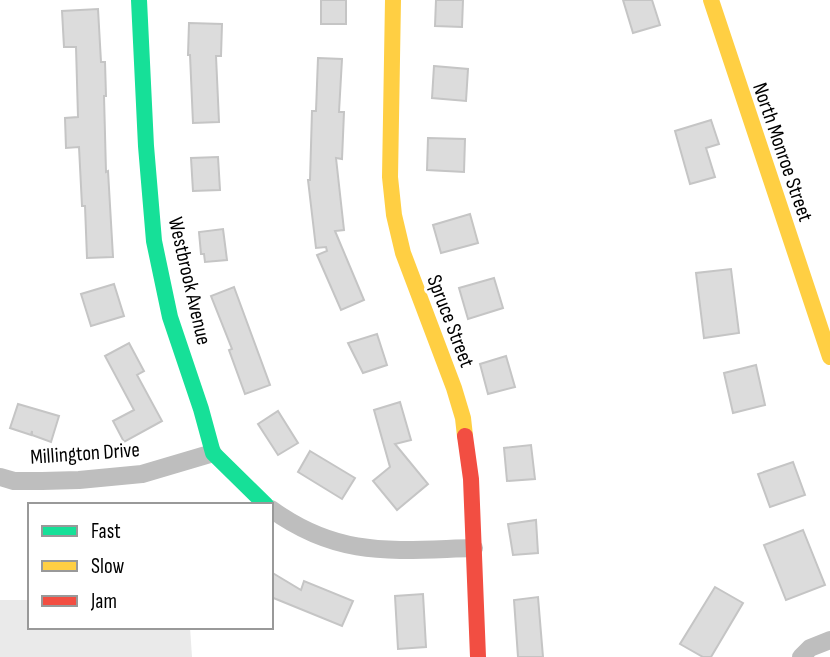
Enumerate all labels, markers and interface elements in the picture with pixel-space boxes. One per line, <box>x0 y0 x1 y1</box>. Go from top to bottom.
street label: North Monroe Street <box>747 79 818 225</box>
street label: Westbrook Avenue <box>163 215 216 347</box>
street label: Spruce Street <box>421 271 480 371</box>
street label: Millington Drive <box>29 437 141 470</box>
legend <box>28 503 273 629</box>
text: Fast <box>91 519 121 544</box>
text: Slow <box>91 554 125 579</box>
text: Jam <box>90 589 117 614</box>

